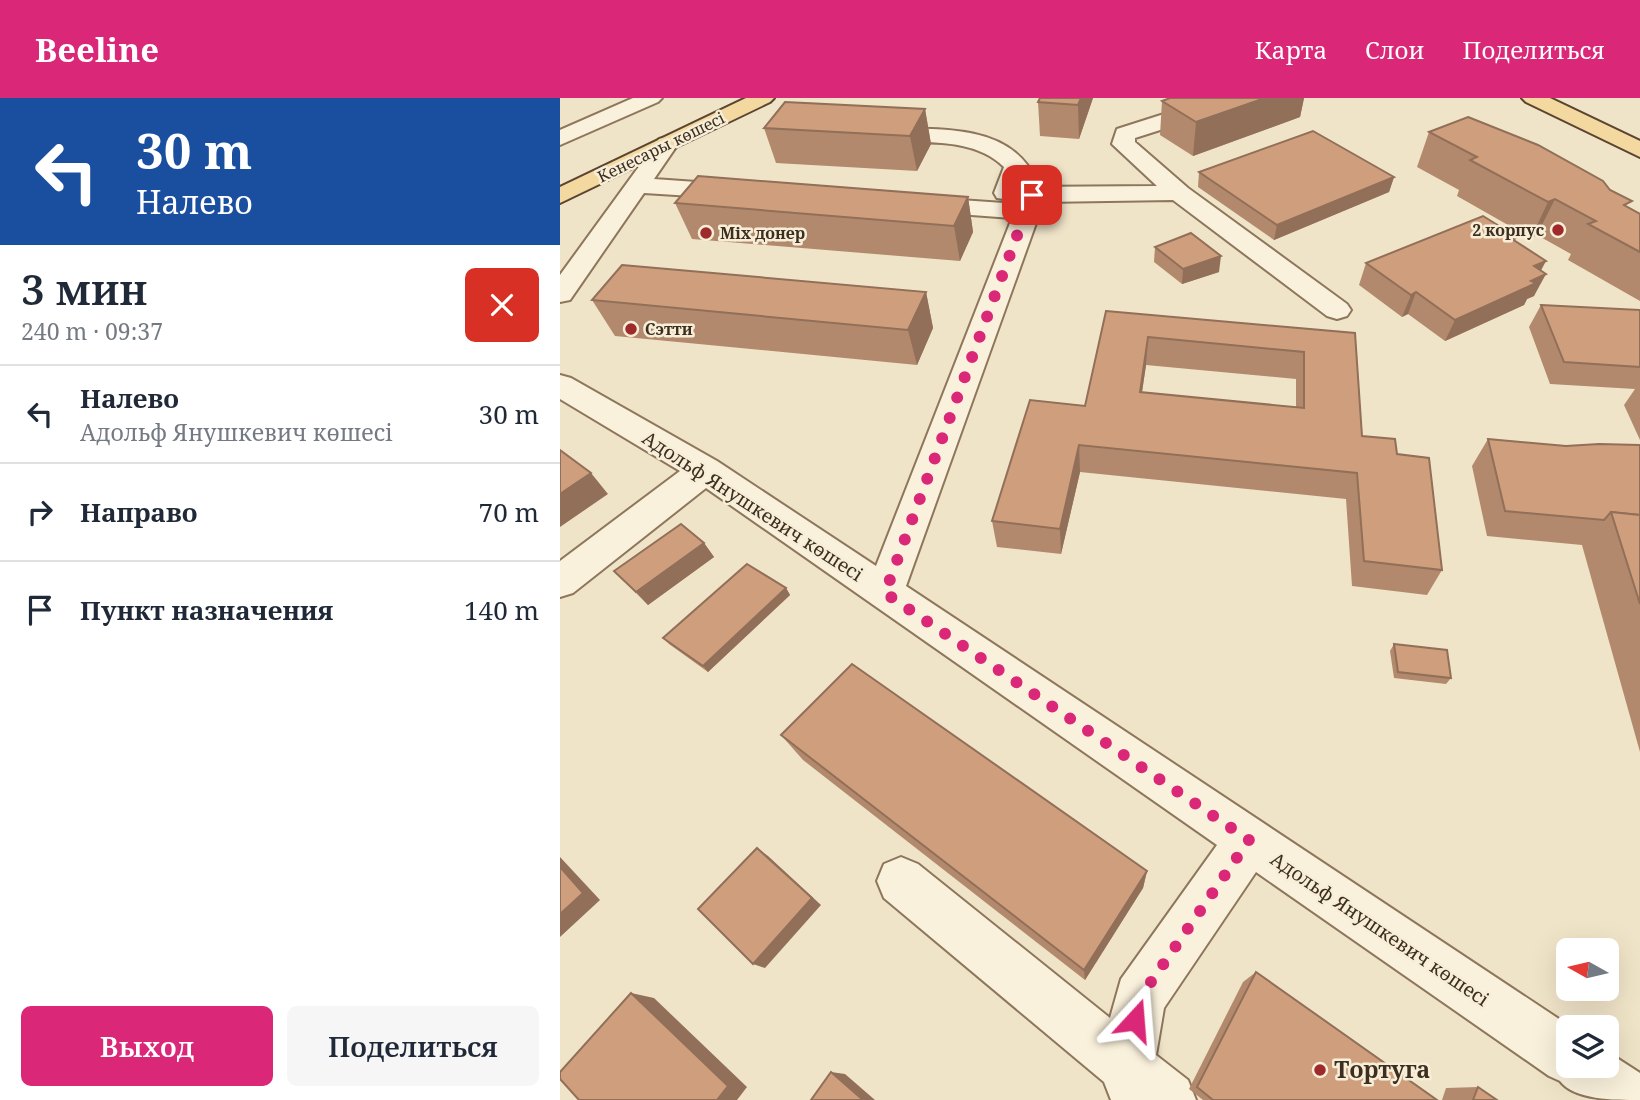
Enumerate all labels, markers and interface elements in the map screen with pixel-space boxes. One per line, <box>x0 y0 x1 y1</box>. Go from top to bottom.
text: Beeline <box>35 27 159 72</box>
text: Карта <box>1255 33 1327 66</box>
text: Слои <box>1365 33 1425 66</box>
text: Поделиться <box>1463 33 1605 66</box>
street label: Кенесары көшесі <box>594 106 729 187</box>
text: 30 m <box>136 117 252 183</box>
icon: left <box>21 126 112 217</box>
pin <box>1002 165 1062 225</box>
icon: arrive <box>1013 176 1051 214</box>
text: Налево <box>136 180 253 223</box>
place label: 2 корпус <box>1472 219 1544 241</box>
place label: Mix донер <box>720 222 805 244</box>
marker: 2 корпус <box>1550 222 1566 238</box>
marker: Mix донер <box>698 225 714 241</box>
text: 3 мин <box>21 260 148 317</box>
button: close <box>465 268 539 342</box>
text: 240 m · 09:37 <box>21 315 163 347</box>
place label: Сэтти <box>645 318 693 340</box>
marker: Сэтти <box>623 321 639 337</box>
text: Налево <box>80 380 179 416</box>
icon: left <box>21 395 59 433</box>
text: 30 m <box>479 396 539 432</box>
text: Адольф Янушкевич көшесі <box>80 416 393 448</box>
street label: Адольф Янушкевич көшесі <box>638 425 868 587</box>
icon: right <box>21 493 59 531</box>
text: Направо <box>80 494 198 530</box>
text: 70 m <box>479 494 539 530</box>
icon: arrive <box>21 591 59 629</box>
text: Пункт назначения <box>80 592 333 628</box>
text: 140 m <box>464 592 539 628</box>
street label: Адольф Янушкевич көшесі <box>1266 846 1494 1012</box>
north arrow <box>1556 938 1619 1001</box>
map controls <box>1556 938 1619 1078</box>
position arrow <box>1098 983 1172 1057</box>
button: Выход <box>21 1006 273 1086</box>
button: Поделиться <box>287 1006 539 1086</box>
button: layers <box>1556 1015 1619 1078</box>
place label: Тортуга <box>1334 1053 1430 1085</box>
marker: Тортуга <box>1312 1062 1328 1078</box>

